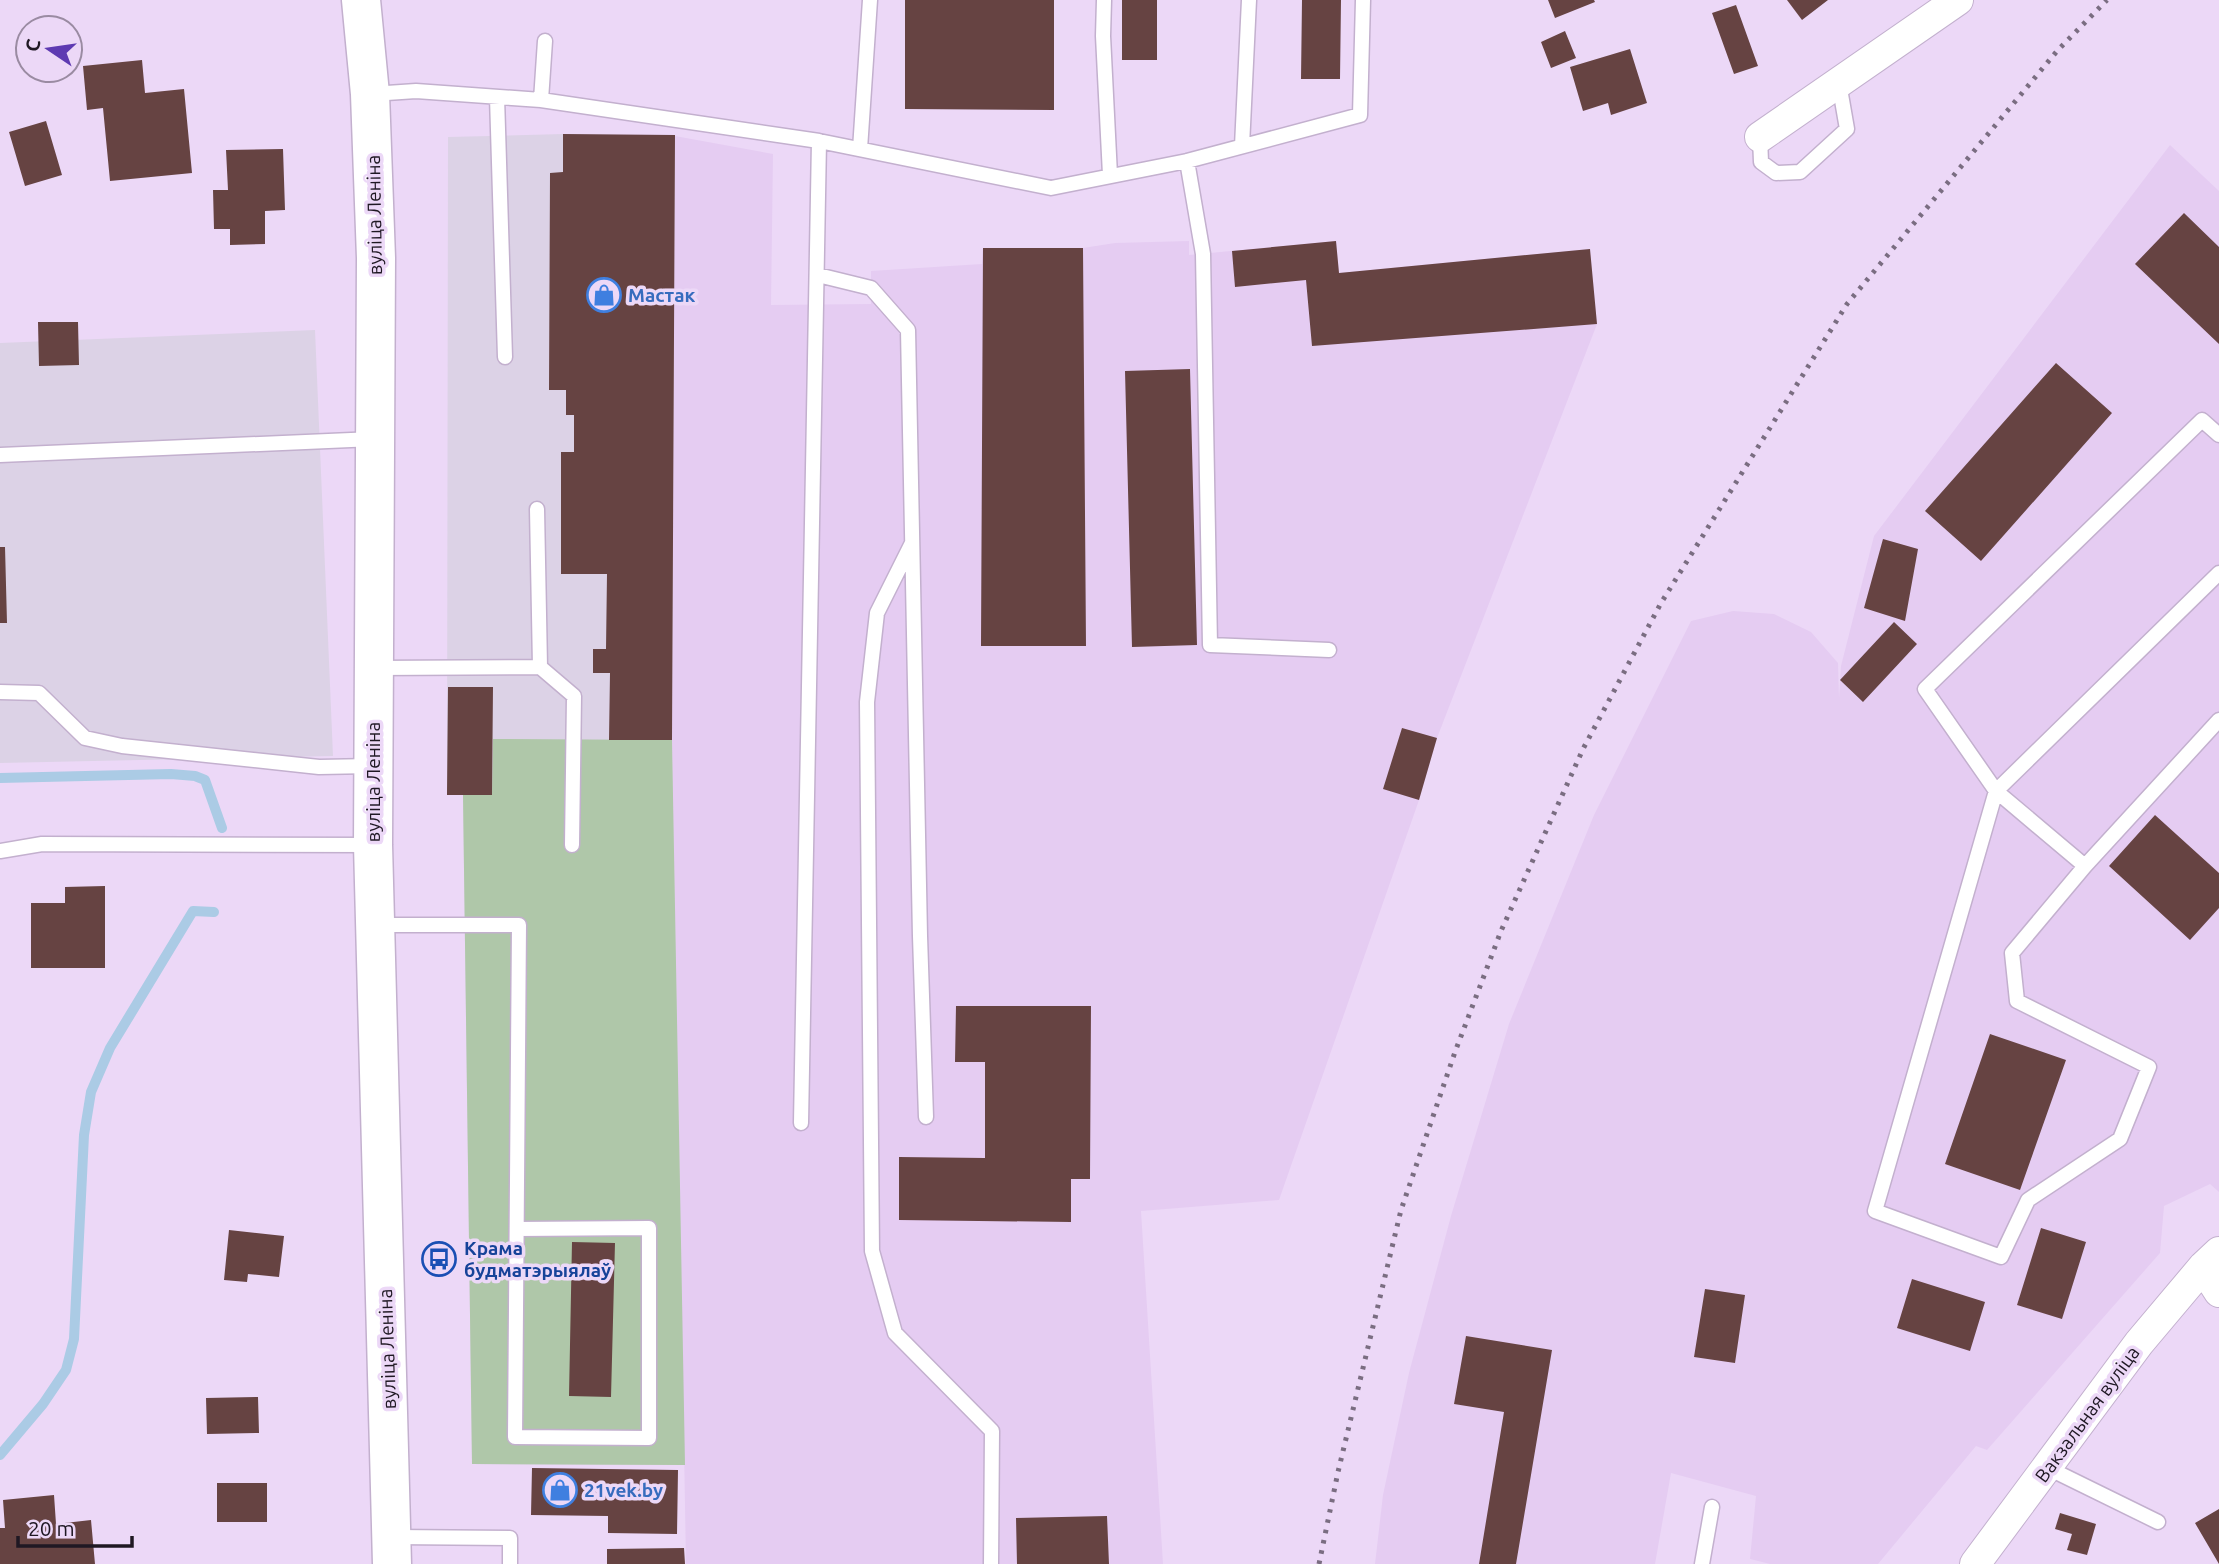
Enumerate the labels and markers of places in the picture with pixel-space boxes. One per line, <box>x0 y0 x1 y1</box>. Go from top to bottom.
shop icon: Мастак <box>585 276 623 314</box>
place label: Мастак <box>628 284 696 306</box>
place label: Крама будматэрыялаў <box>464 1237 611 1281</box>
bus stop icon: Крама будматэрыялаў <box>420 1240 458 1278</box>
shop icon: 21vek.by <box>541 1471 579 1509</box>
place label: 21vek.by <box>584 1479 663 1501</box>

